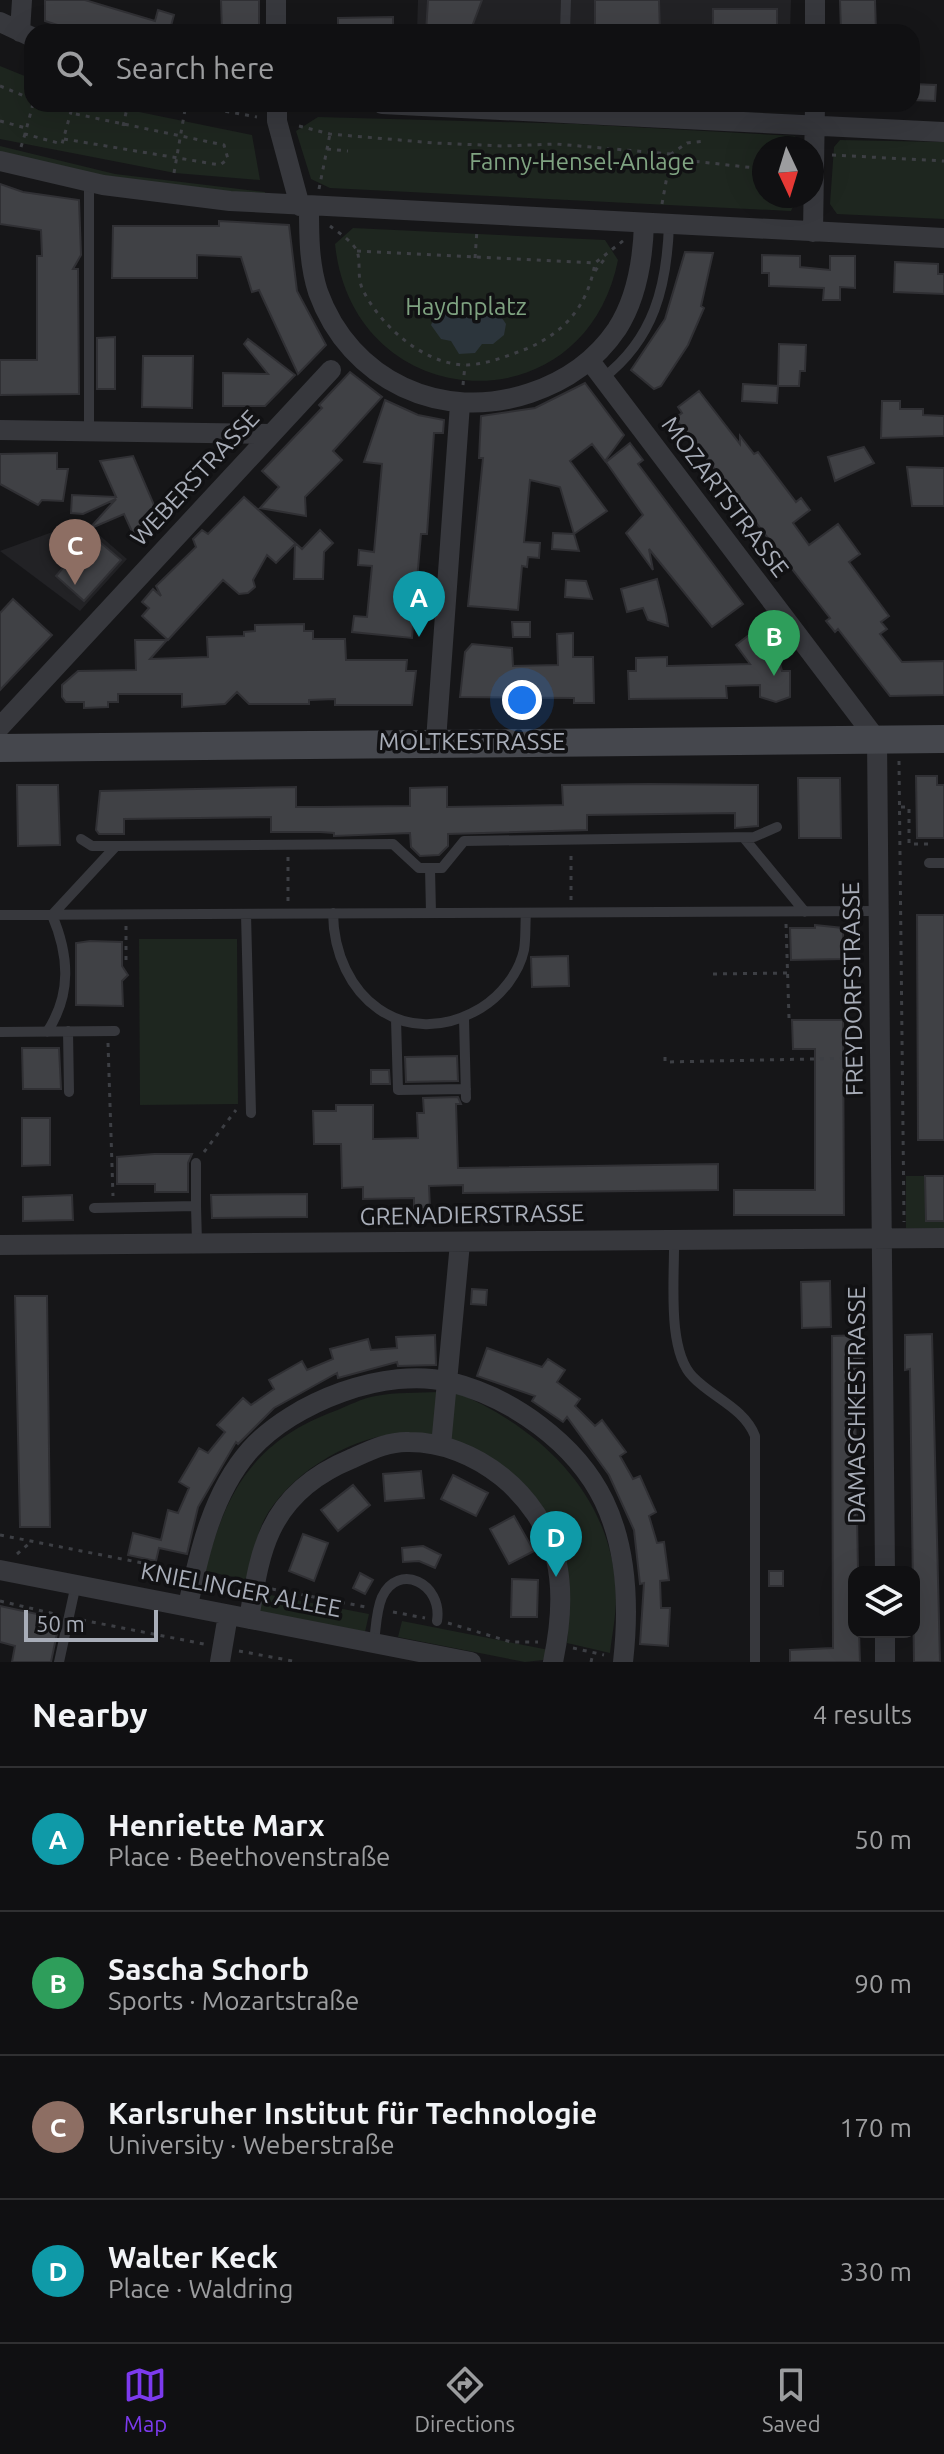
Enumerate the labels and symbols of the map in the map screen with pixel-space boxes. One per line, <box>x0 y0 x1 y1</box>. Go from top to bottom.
north arrow <box>752 136 824 208</box>
park label: Fanny-Hensel-Anlage <box>469 148 695 175</box>
park label: Haydnplatz <box>405 293 527 320</box>
street label: WEBERSTRASSE <box>125 404 264 551</box>
street label: MOZARTSTRASSE <box>656 411 794 582</box>
pin: C <box>49 519 101 585</box>
pin: A <box>393 571 445 637</box>
pin: B <box>748 610 800 676</box>
your location <box>502 680 542 720</box>
street label: MOLTKESTRASSE <box>379 728 565 755</box>
street label: FREYDORFSTRASSE <box>837 882 868 1096</box>
street label: GRENADIERSTRASSE <box>359 1199 585 1230</box>
street label: DAMASCHKESTRASSE <box>843 1286 870 1524</box>
pin: D <box>530 1511 582 1577</box>
street label: KNIELINGER ALLEE <box>139 1557 344 1622</box>
scale bar <box>24 1606 158 1642</box>

